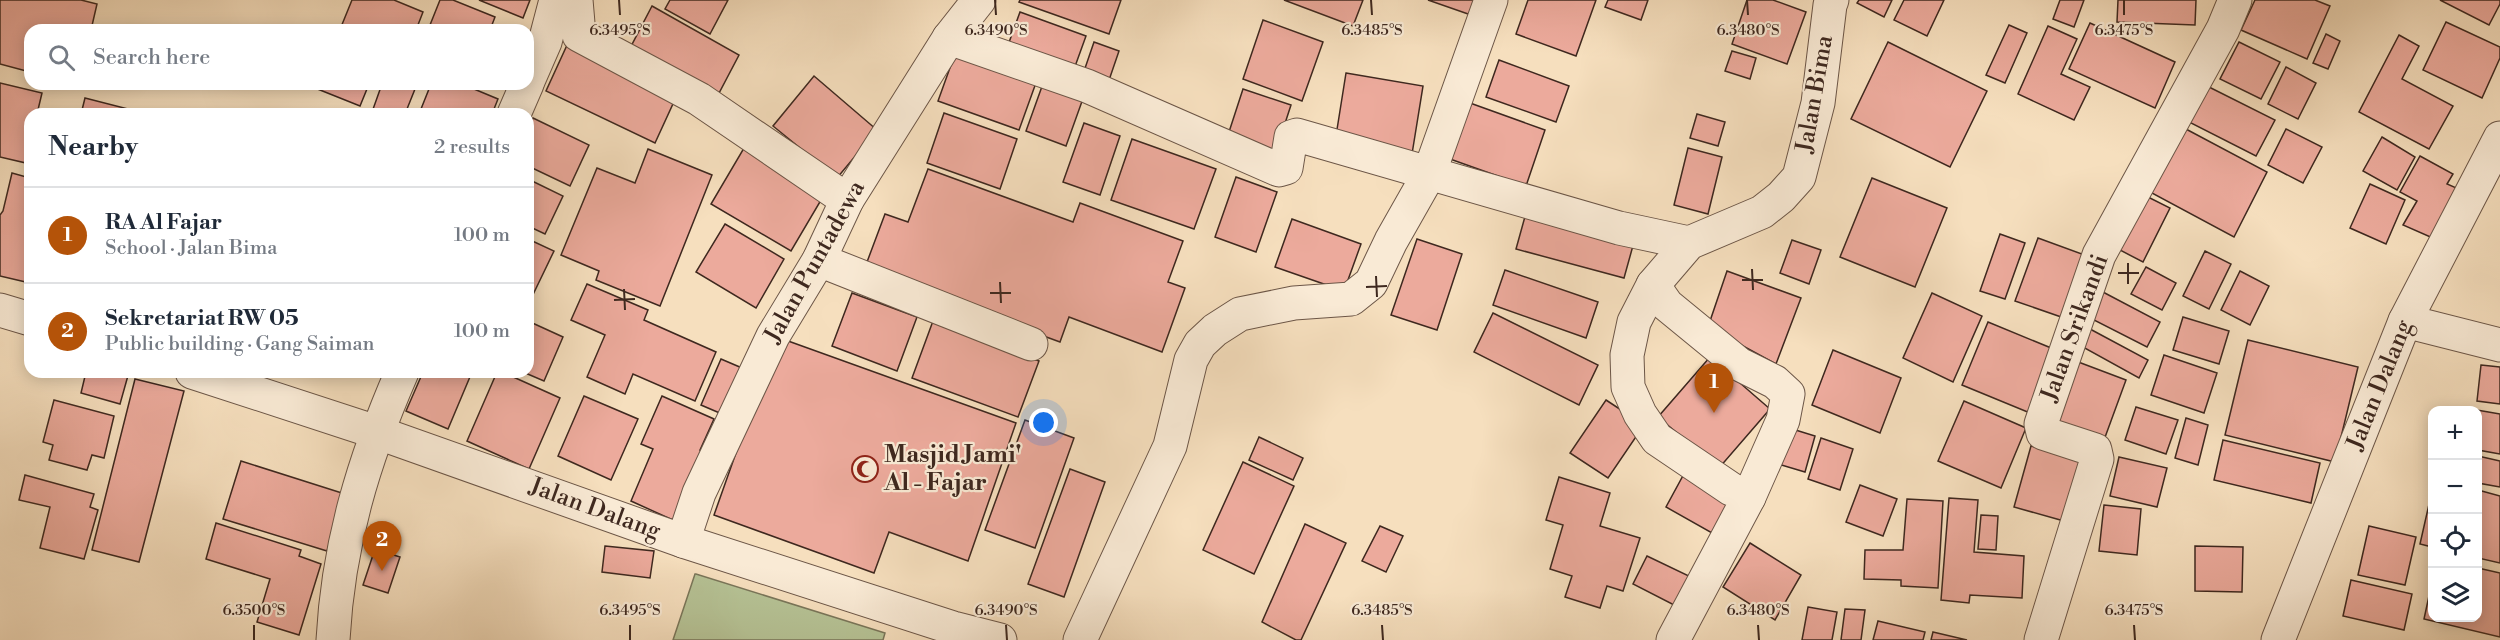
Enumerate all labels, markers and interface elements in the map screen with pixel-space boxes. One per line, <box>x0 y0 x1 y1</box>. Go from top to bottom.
text: 6.3495°S <box>589 21 651 40</box>
text: 6.3490°S <box>964 21 1028 40</box>
text: 6.3485°S <box>1341 21 1403 40</box>
text: 6.3480°S <box>1716 21 1780 40</box>
text: 6.3475°S <box>2095 21 2153 40</box>
search box <box>24 24 534 90</box>
street label: Jalan Bima <box>1790 32 1840 156</box>
icon: search <box>45 41 78 74</box>
text: Search here <box>93 44 210 71</box>
text: Nearby <box>48 131 138 163</box>
text: 2 results <box>434 135 510 160</box>
street label: Jalan Puntadewa <box>758 175 872 349</box>
text: RA Al Fajar <box>105 209 222 236</box>
text: 1 <box>63 223 72 248</box>
text: 100 m <box>454 223 510 248</box>
text: School · Jalan Bima <box>105 236 277 261</box>
street label: Jalan Srikandi <box>2034 250 2116 407</box>
text: Sekretariat RW 05 <box>105 305 299 332</box>
street label: Jalan Dalang <box>2340 315 2420 455</box>
text: 2 <box>61 319 74 344</box>
text: 100 m <box>454 319 510 344</box>
text: Public building · Gang Saiman <box>105 332 375 357</box>
pin: 1 <box>1694 364 1734 413</box>
map controls <box>2428 406 2482 622</box>
button: + <box>2428 406 2482 460</box>
your location <box>1029 408 1058 437</box>
place label: Masjid Jami' Al - Fajar <box>883 440 1021 498</box>
mosque icon: Masjid Jami' Al - Fajar <box>850 454 880 484</box>
button: − <box>2428 460 2482 514</box>
street label: Jalan Dalang <box>524 471 665 547</box>
button: locate <box>2428 514 2482 568</box>
pin: 2 <box>362 522 401 571</box>
button: layers <box>2428 568 2482 622</box>
text: 6.3500°S <box>223 601 285 620</box>
text: 6.3495°S <box>599 601 661 620</box>
text: 6.3490°S <box>974 601 1038 620</box>
text: 6.3485°S <box>1351 601 1413 620</box>
text: 6.3480°S <box>1726 601 1790 620</box>
text: 6.3475°S <box>2105 601 2163 620</box>

